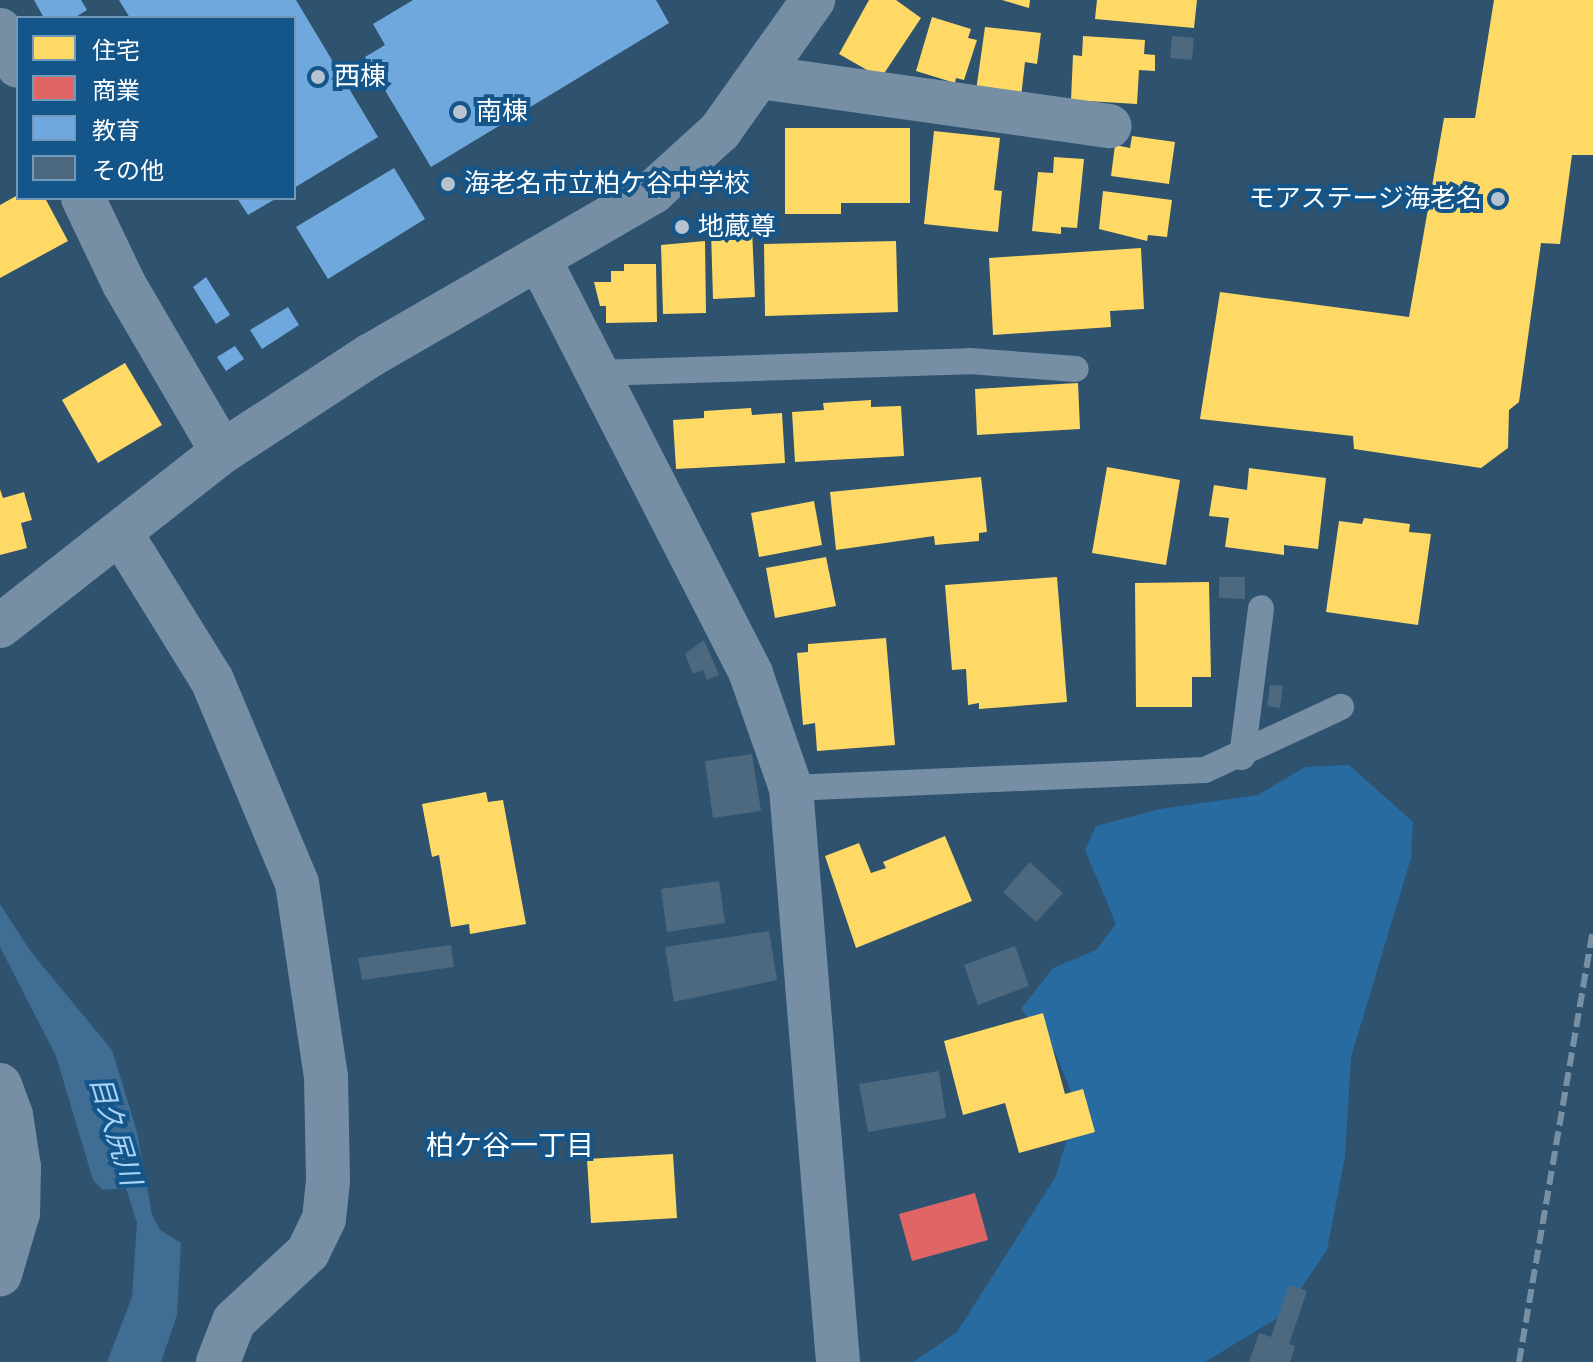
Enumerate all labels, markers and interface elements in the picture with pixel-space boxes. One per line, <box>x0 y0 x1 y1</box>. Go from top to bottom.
legend <box>16 16 296 200</box>
text: 住宅 <box>92 37 140 65</box>
place label: 西棟 <box>334 61 386 93</box>
marker: 西棟 <box>309 68 327 86</box>
text: 商業 <box>92 77 140 105</box>
place label: 南棟 <box>476 96 528 128</box>
marker: 南棟 <box>451 103 469 121</box>
text: 教育 <box>92 117 140 145</box>
text: その他 <box>92 157 164 185</box>
place label: 海老名市立柏ケ谷中学校 <box>464 168 750 200</box>
marker: 海老名市立柏ケ谷中学校 <box>439 175 457 193</box>
place label: モアステージ海老名 <box>1248 183 1482 215</box>
marker: モアステージ海老名 <box>1489 190 1507 208</box>
place label: 地蔵尊 <box>698 211 776 243</box>
marker: 地蔵尊 <box>673 218 691 236</box>
water label: 目久尻川 <box>83 1073 147 1189</box>
district label: 柏ケ谷一丁目 <box>426 1129 594 1163</box>

